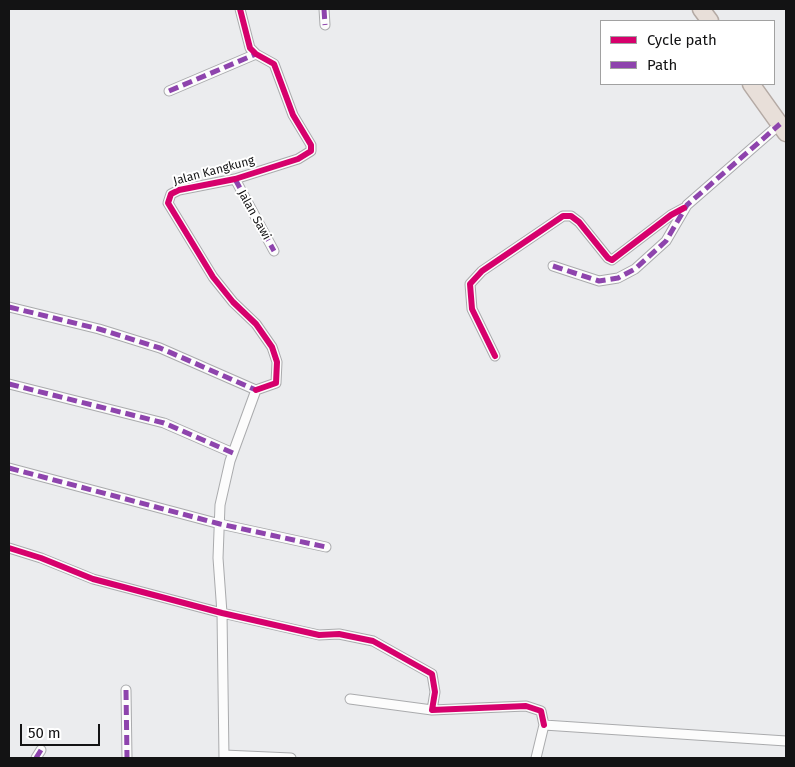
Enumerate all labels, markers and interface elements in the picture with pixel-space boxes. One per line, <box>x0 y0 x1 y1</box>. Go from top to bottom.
legend <box>600 20 775 85</box>
text: Cycle path <box>647 31 717 49</box>
text: Path <box>647 56 677 74</box>
street label: Jalan Kangkung <box>172 153 256 189</box>
street label: Jalan Sawi <box>234 187 274 243</box>
scale bar <box>22 714 102 746</box>
text: 50 m <box>28 724 61 742</box>

